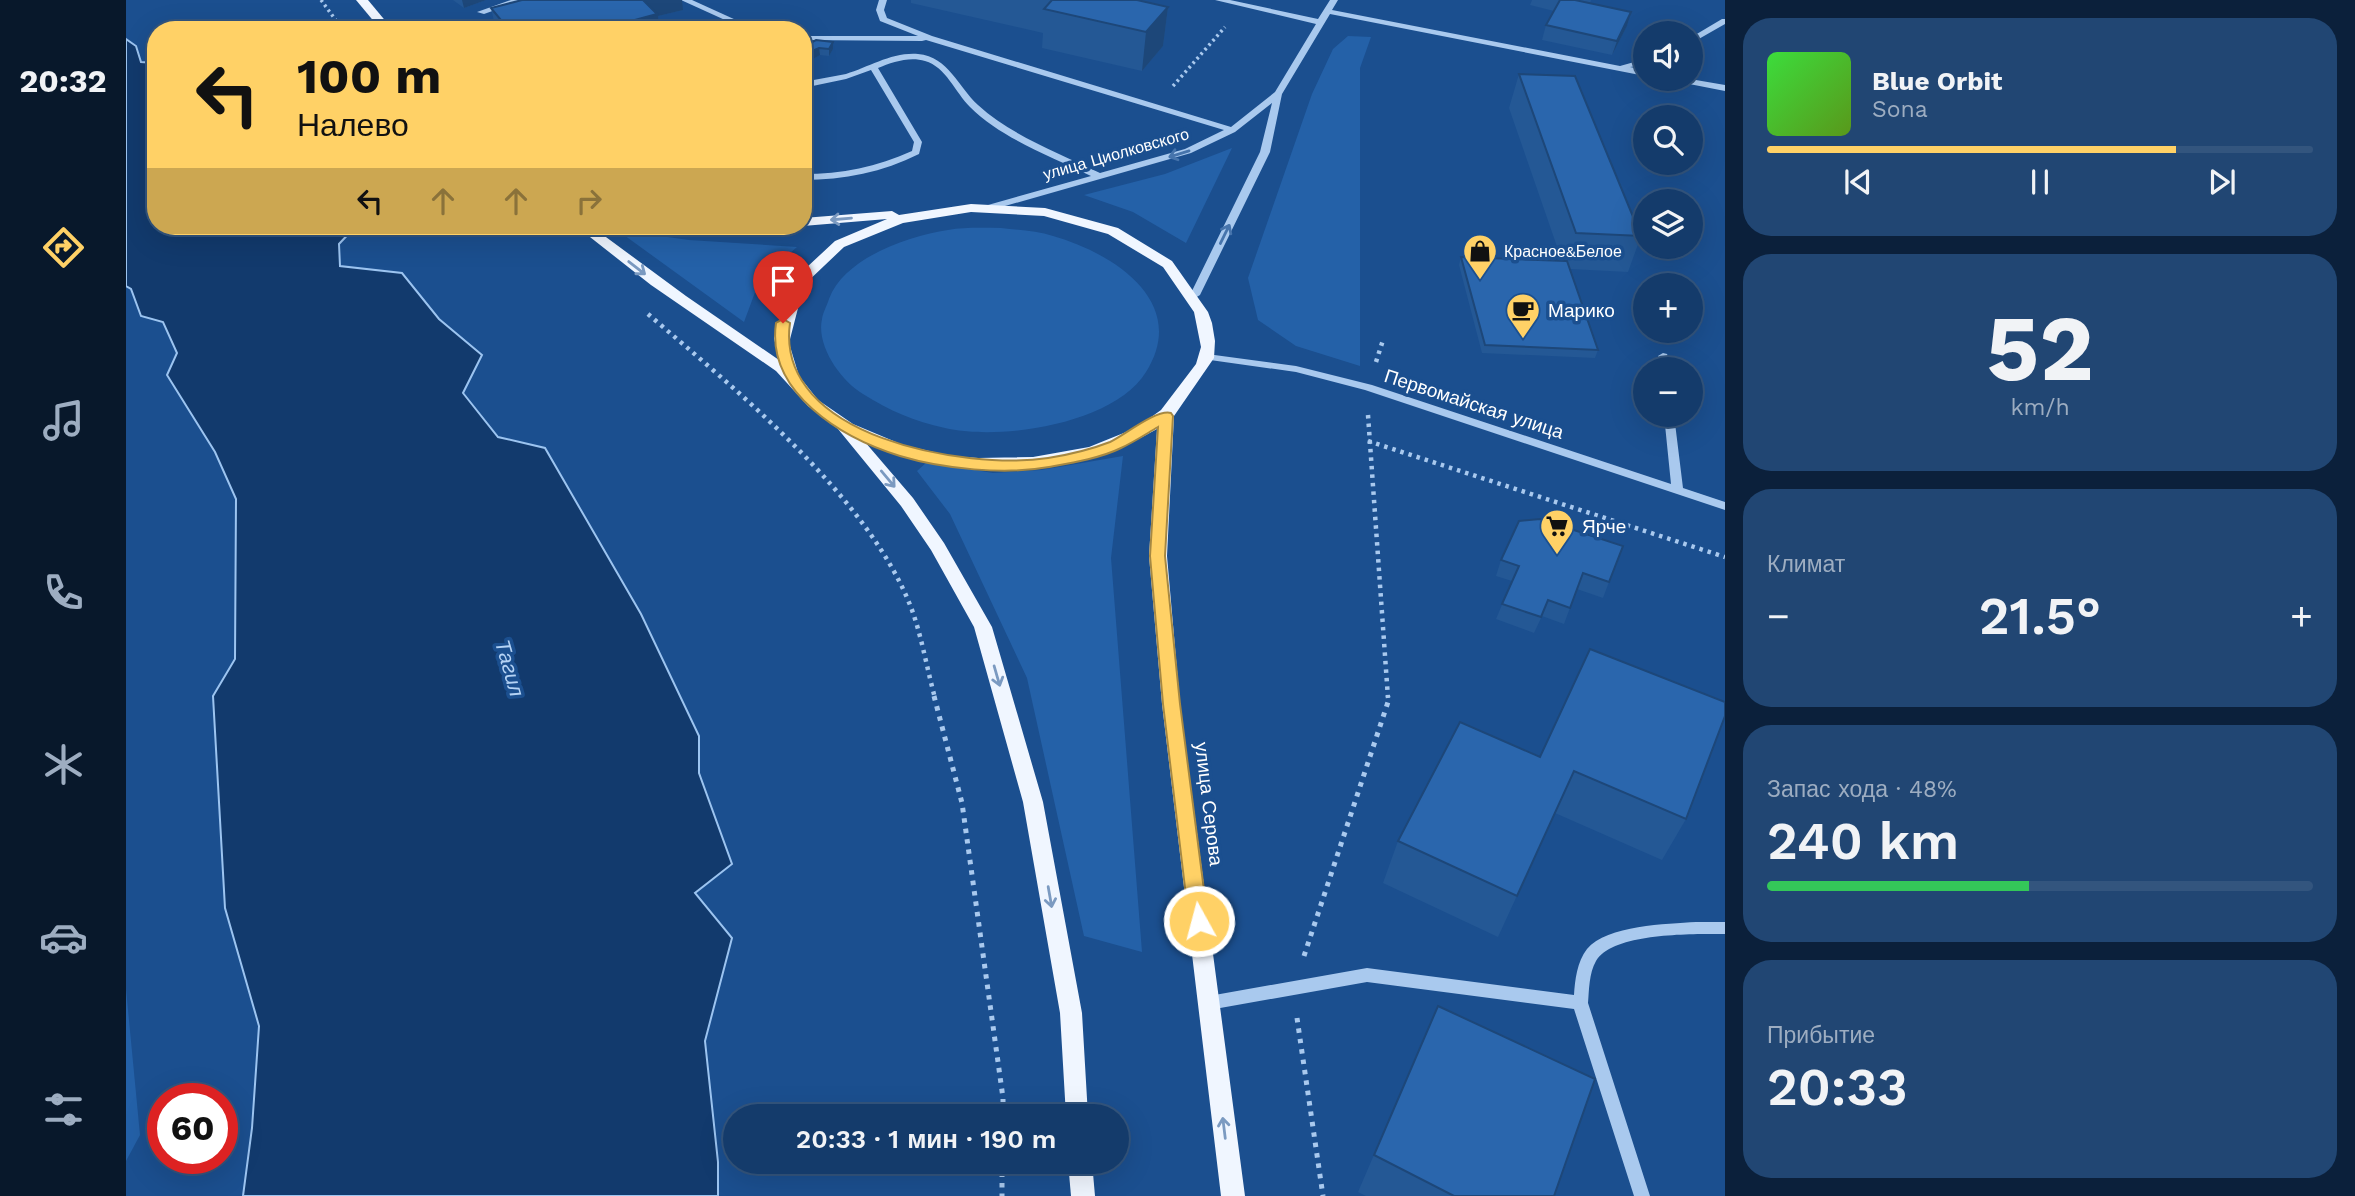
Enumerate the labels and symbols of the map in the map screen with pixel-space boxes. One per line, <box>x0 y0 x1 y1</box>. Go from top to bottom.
street label: улица Циолковского <box>1041 124 1191 184</box>
one-way arrow <box>1168 148 1190 161</box>
one-way arrow <box>830 213 852 226</box>
one-way arrow <box>1218 224 1232 245</box>
shop icon: Красное&Белое <box>1461 232 1499 281</box>
place label: Красное&Белое <box>1504 242 1622 261</box>
pin <box>753 251 813 323</box>
one-way arrow <box>627 260 646 275</box>
cafe icon: Марико <box>1504 291 1542 340</box>
place label: Марико <box>1548 299 1615 322</box>
street label: Первомайская улица <box>1381 364 1567 444</box>
one-way arrow <box>880 469 895 487</box>
supermarket icon: Ярче <box>1538 507 1576 556</box>
place label: Ярче <box>1582 515 1626 538</box>
water label: Тагил <box>490 637 530 699</box>
one-way arrow <box>992 664 1005 686</box>
street label: улица Серова <box>1190 741 1228 868</box>
position arrow <box>1162 884 1236 958</box>
one-way arrow <box>1044 885 1057 908</box>
speed limit sign: 60 <box>147 1083 238 1174</box>
one-way arrow <box>1218 1117 1231 1140</box>

